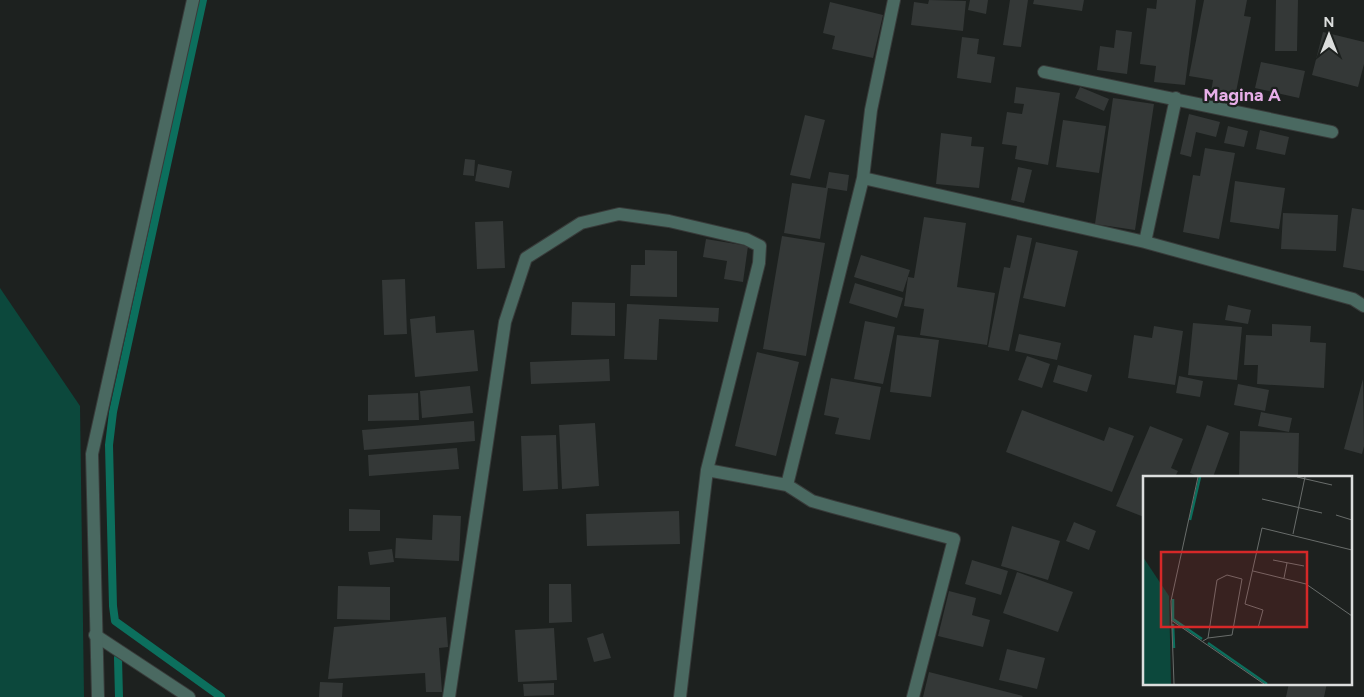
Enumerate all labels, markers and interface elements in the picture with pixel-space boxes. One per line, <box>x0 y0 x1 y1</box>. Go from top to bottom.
north arrow <box>1304 10 1354 60</box>
text: N <box>1324 14 1334 31</box>
district label: Magina A <box>1203 84 1281 106</box>
inset map <box>1143 476 1352 684</box>

